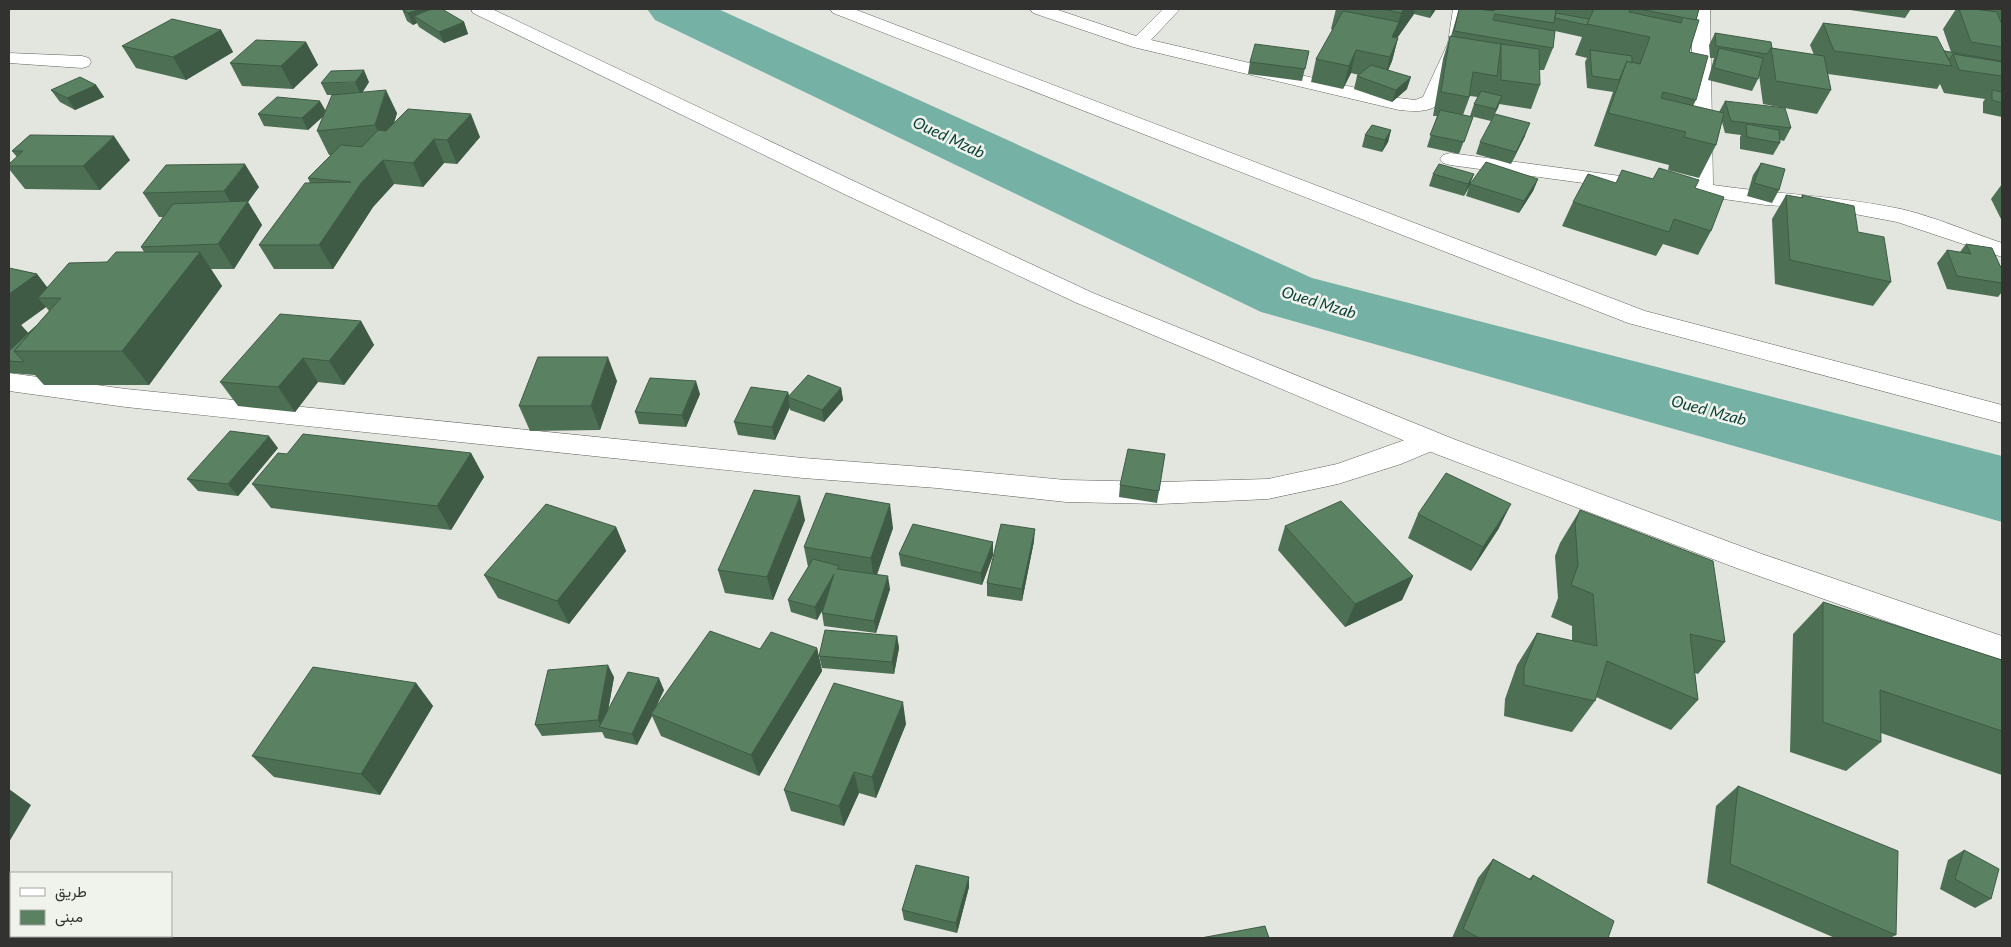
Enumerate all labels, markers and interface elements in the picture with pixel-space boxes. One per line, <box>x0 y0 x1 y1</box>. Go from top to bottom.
water label: Oued Mzab <box>910 112 988 161</box>
water label: Oued Mzab <box>1280 281 1359 322</box>
water label: Oued Mzab <box>1669 390 1749 429</box>
legend <box>10 872 172 937</box>
text: طريق <box>55 882 87 902</box>
text: مبنى <box>55 907 83 927</box>

